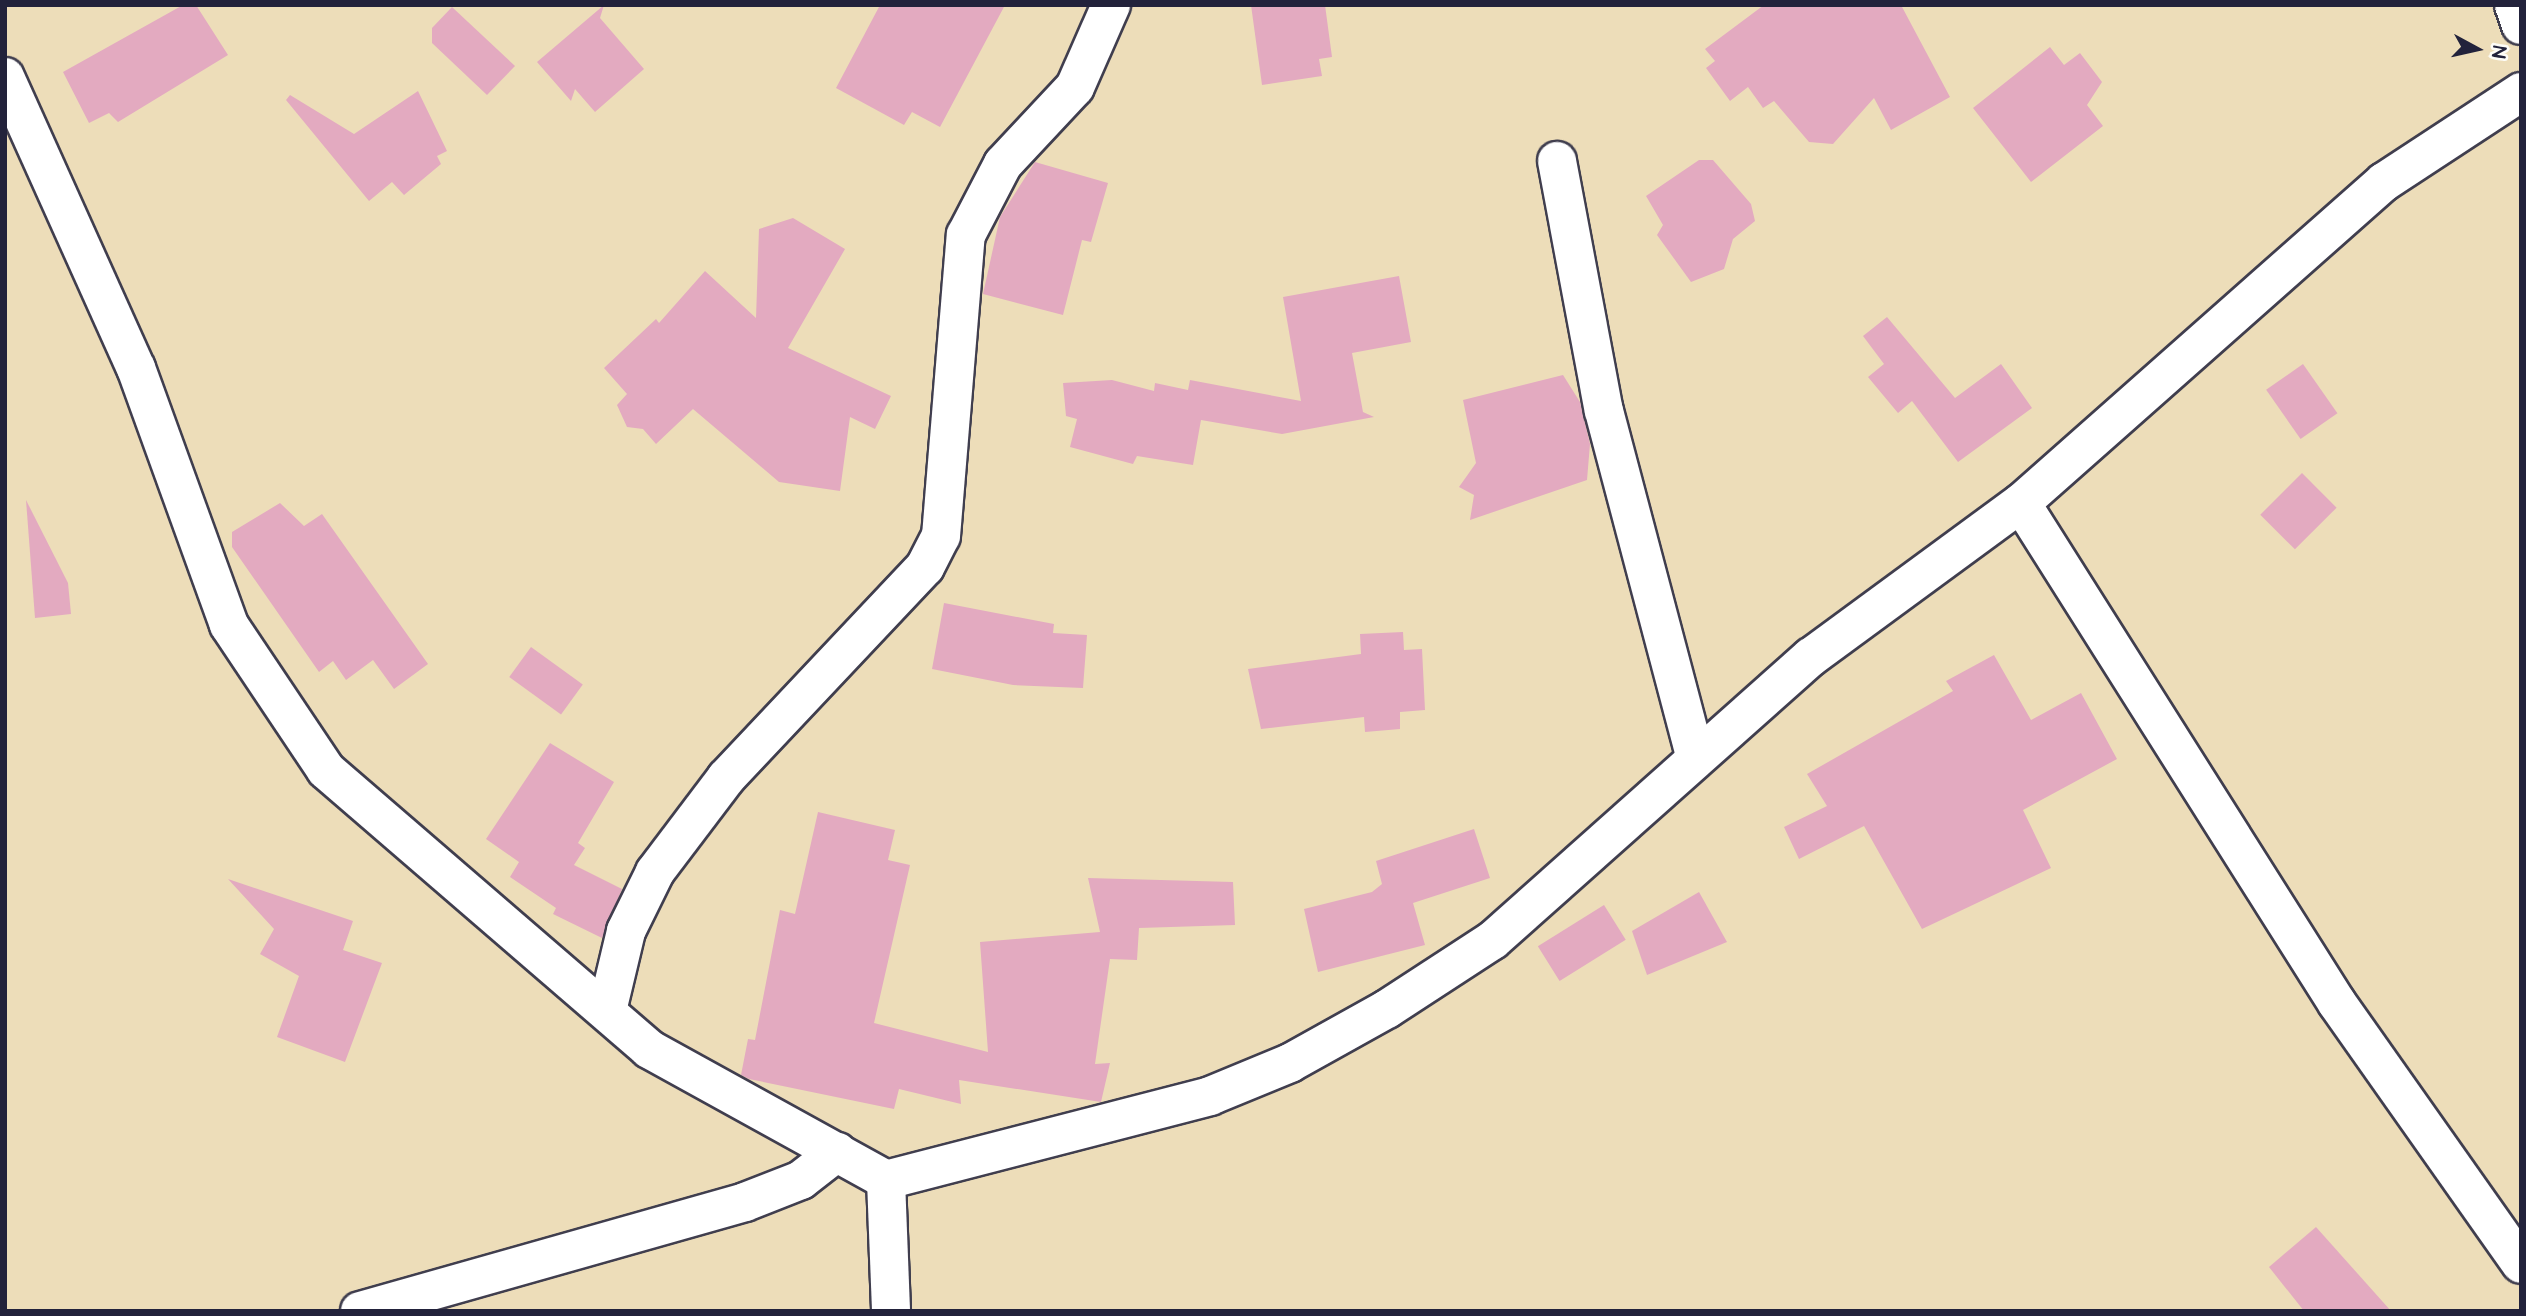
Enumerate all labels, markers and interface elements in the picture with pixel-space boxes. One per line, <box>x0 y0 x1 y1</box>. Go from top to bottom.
north arrow <box>2442 14 2512 84</box>
text: N <box>2484 44 2512 60</box>

